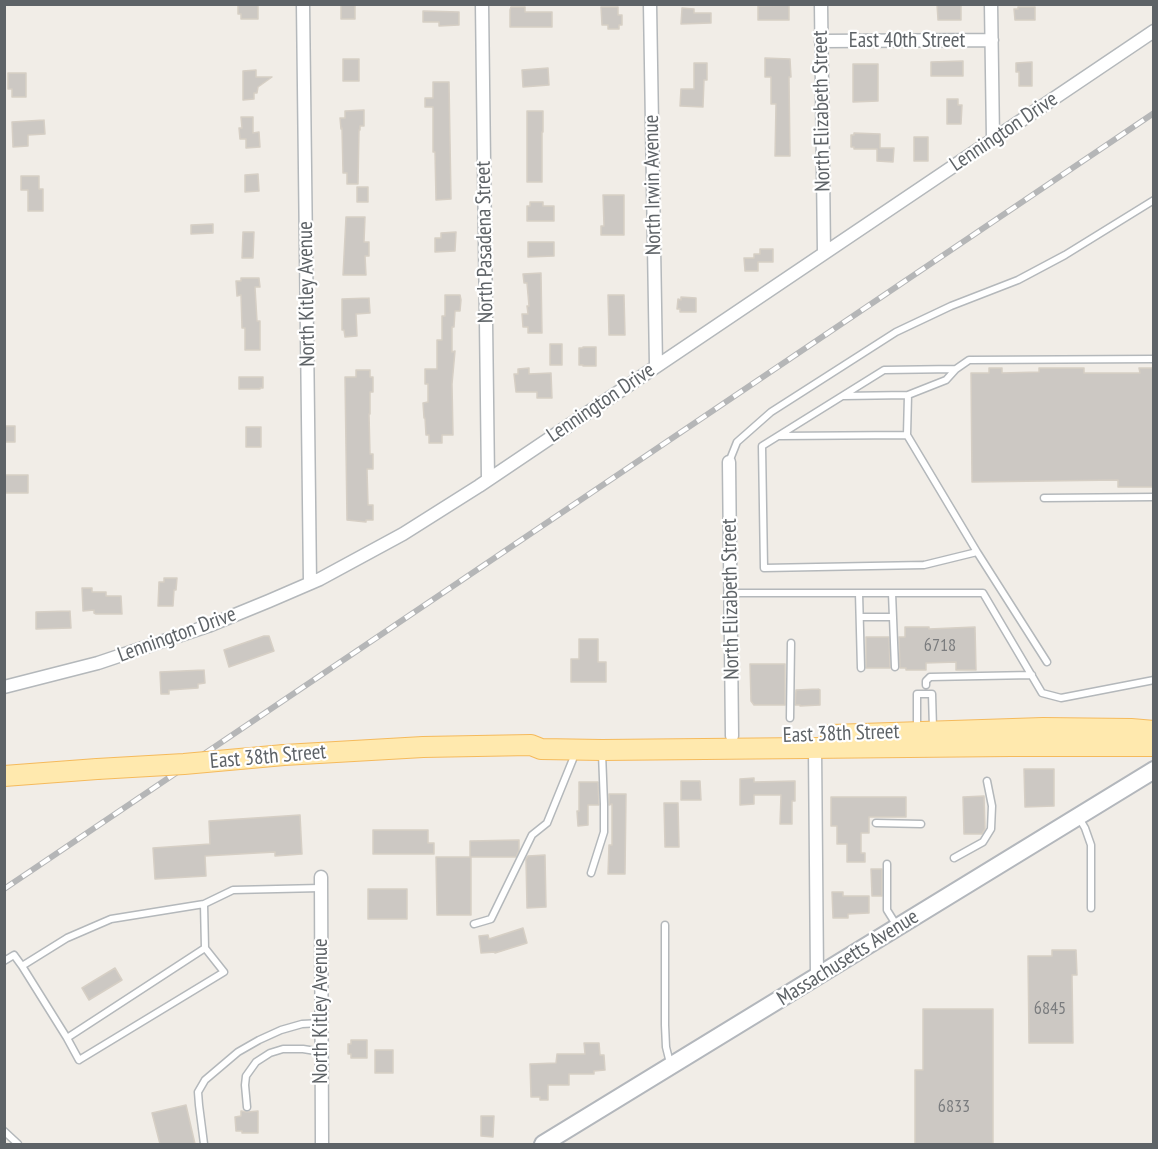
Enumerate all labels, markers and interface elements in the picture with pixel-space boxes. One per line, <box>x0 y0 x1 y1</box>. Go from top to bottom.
street label: East 40th Street <box>849 28 965 54</box>
street label: North Elizabeth Street <box>808 30 836 192</box>
street label: Lennington Drive <box>945 87 1063 177</box>
street label: North Irwin Avenue <box>639 115 667 255</box>
street label: North Pasadena Street <box>471 161 499 323</box>
street label: North Kitley Avenue <box>293 221 321 367</box>
street label: Lennington Drive <box>542 358 660 448</box>
street label: North Elizabeth Street <box>717 518 745 680</box>
street label: Lennington Drive <box>114 602 240 668</box>
house number: 6718 <box>924 635 956 657</box>
street label: East 38th Street <box>782 719 900 749</box>
street label: East 38th Street <box>209 739 327 775</box>
street label: Massachusetts Avenue <box>773 904 923 1012</box>
street label: North Kitley Avenue <box>308 938 334 1084</box>
house number: 6845 <box>1034 998 1066 1020</box>
house number: 6833 <box>938 1096 970 1118</box>

